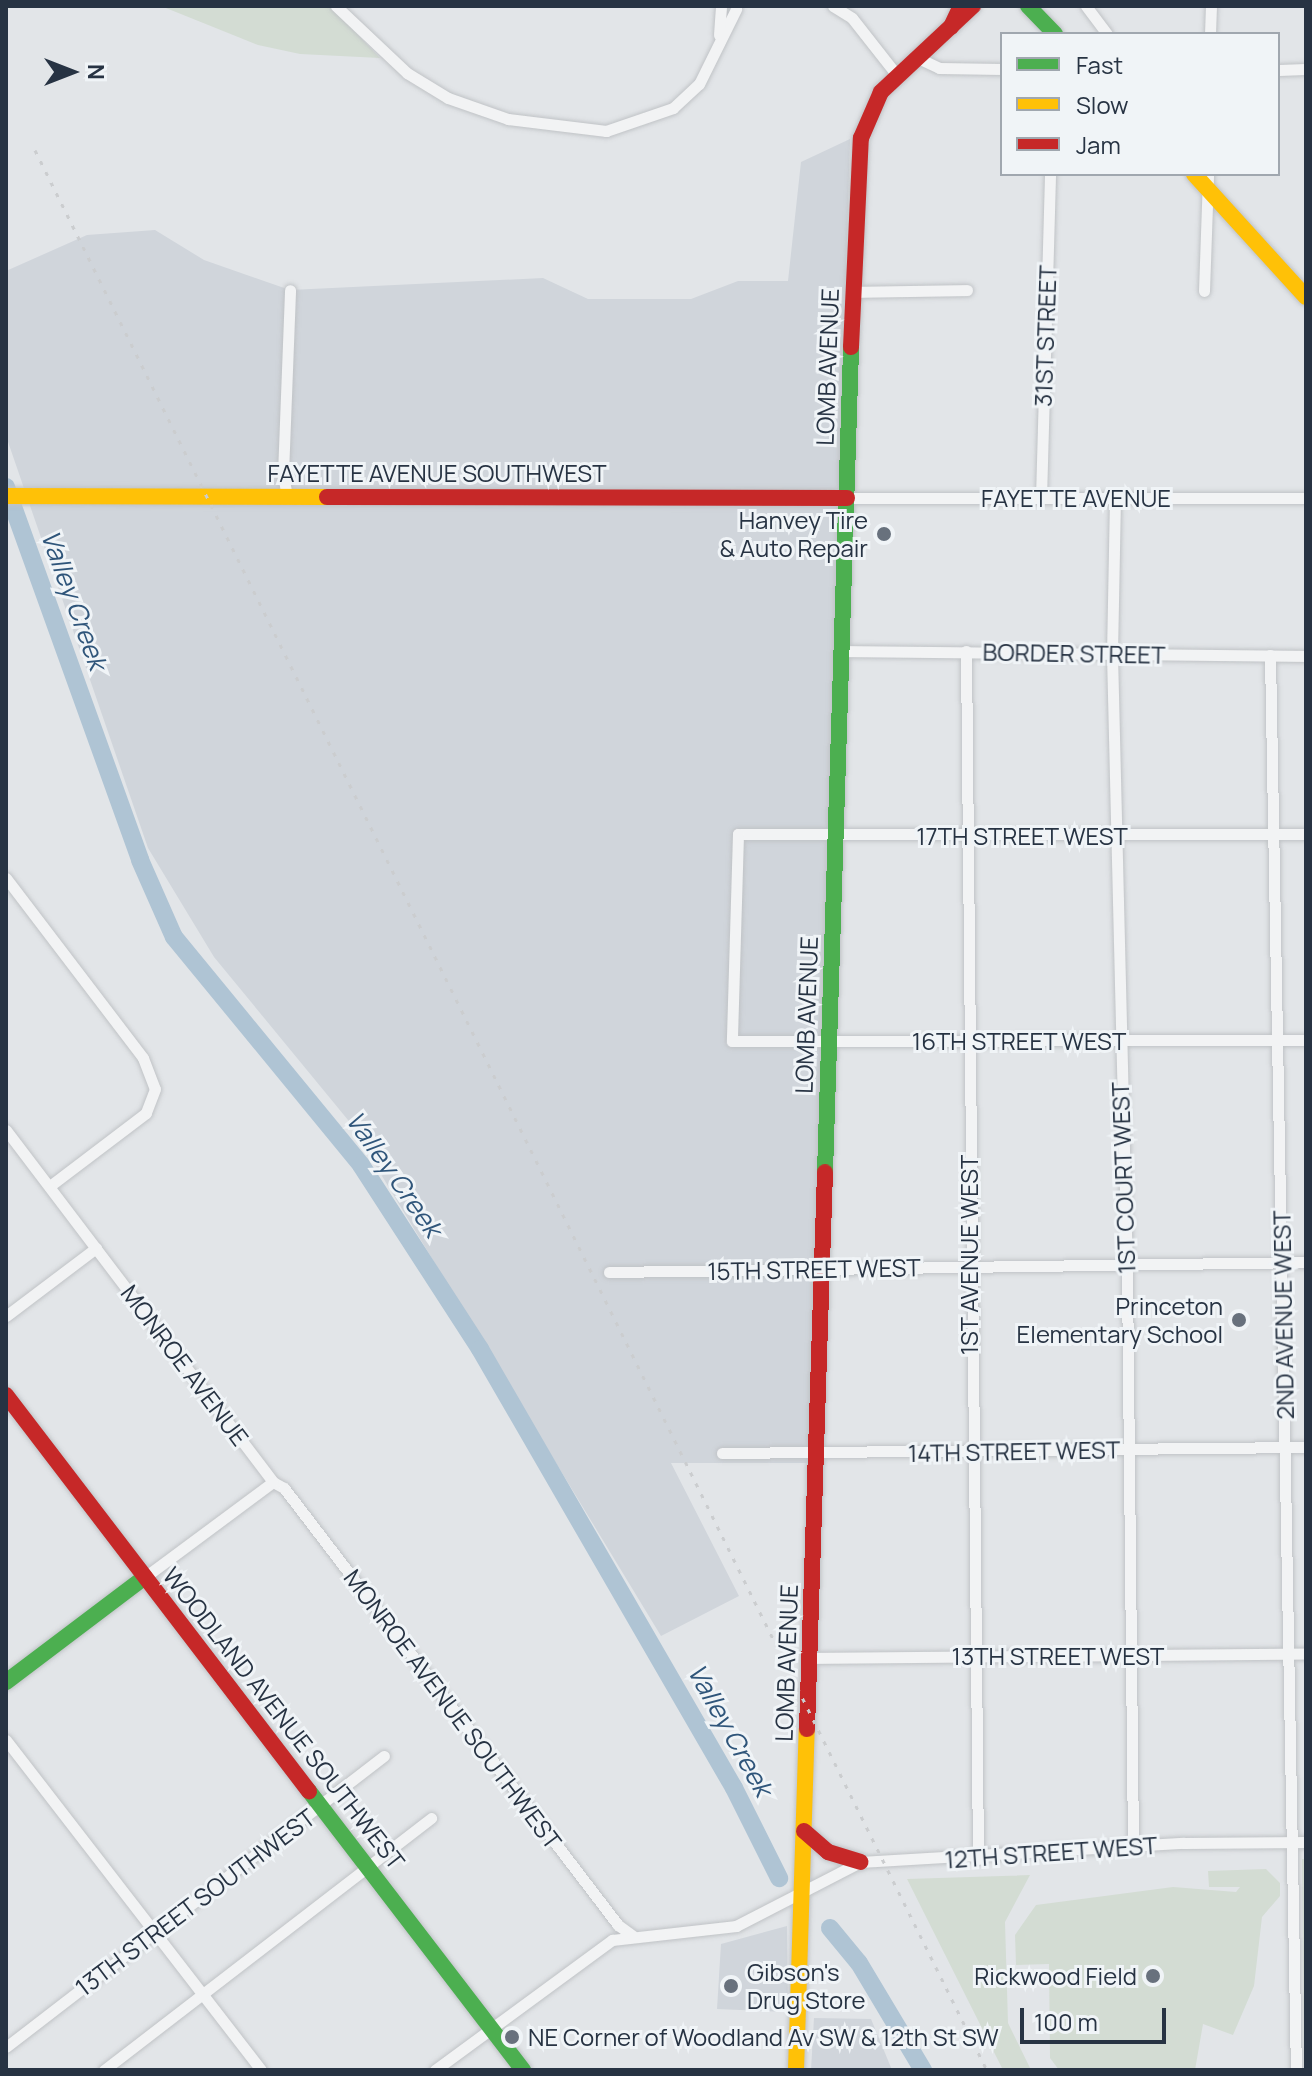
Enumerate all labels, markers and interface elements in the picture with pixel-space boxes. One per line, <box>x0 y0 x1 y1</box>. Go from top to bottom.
north arrow <box>32 32 112 112</box>
legend <box>1000 32 1280 176</box>
text: Fast <box>1076 48 1123 81</box>
text: N <box>81 64 111 80</box>
text: Slow <box>1076 88 1129 121</box>
text: Jam <box>1076 128 1121 161</box>
street label: 31ST STREET <box>1028 264 1062 408</box>
street label: LOMB AVENUE <box>810 288 844 446</box>
street label: FAYETTE AVENUE SOUTHWEST <box>268 459 606 487</box>
street label: FAYETTE AVENUE <box>981 484 1171 512</box>
place label: Hanvey Tire & Auto Repair <box>719 506 868 562</box>
marker: Hanvey Tire & Auto Repair <box>875 525 893 543</box>
water label: Valley Creek <box>34 526 114 674</box>
street label: BORDER STREET <box>982 637 1166 669</box>
street label: 17TH STREET WEST <box>916 822 1128 850</box>
street label: LOMB AVENUE <box>789 936 823 1094</box>
street label: 16TH STREET WEST <box>911 1027 1127 1055</box>
street label: 1ST COURT WEST <box>1105 1081 1141 1275</box>
water label: Valley Creek <box>339 1105 449 1243</box>
street label: 1ST AVENUE WEST <box>955 1154 983 1356</box>
street label: 2ND AVENUE WEST <box>1267 1210 1299 1420</box>
street label: 15TH STREET WEST <box>707 1253 921 1285</box>
street label: MONROE AVENUE <box>115 1279 255 1451</box>
place label: Princeton Elementary School <box>1017 1292 1223 1348</box>
marker: Princeton Elementary School <box>1230 1311 1248 1329</box>
street label: 14TH STREET WEST <box>907 1435 1121 1467</box>
street label: WOODLAND AVENUE SOUTHWEST <box>157 1561 411 1875</box>
street label: MONROE AVENUE SOUTHWEST <box>338 1563 568 1855</box>
street label: LOMB AVENUE <box>769 1584 803 1742</box>
street label: 13TH STREET WEST <box>951 1642 1165 1670</box>
water label: Valley Creek <box>681 1659 779 1801</box>
street label: 13TH STREET SOUTHWEST <box>69 1802 321 2002</box>
street label: 12TH STREET WEST <box>943 1830 1159 1874</box>
place label: Gibson's Drug Store <box>747 1958 866 2014</box>
place label: Rickwood Field <box>974 1962 1137 1990</box>
marker: Rickwood Field <box>1144 1967 1162 1985</box>
marker: Gibson's Drug Store <box>722 1977 740 1995</box>
scale bar <box>1024 1992 1170 2042</box>
text: 100 m <box>1034 2005 1098 2038</box>
place label: NE Corner of Woodland Av SW & 12th St SW <box>528 2023 999 2051</box>
marker: NE Corner of Woodland Av SW & 12th St SW <box>503 2028 521 2046</box>

